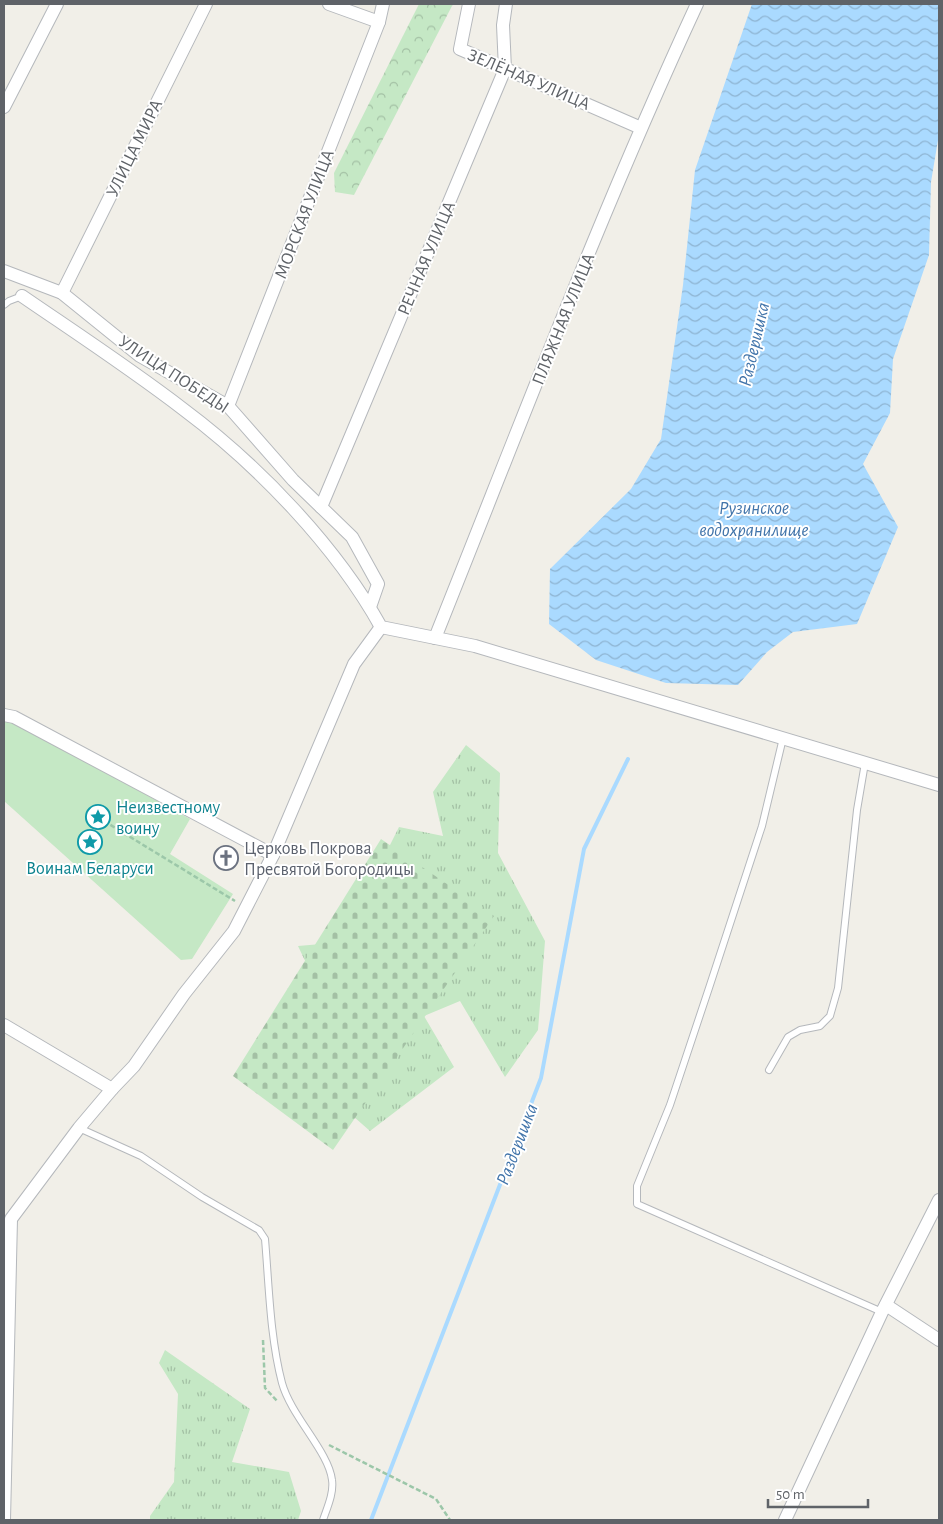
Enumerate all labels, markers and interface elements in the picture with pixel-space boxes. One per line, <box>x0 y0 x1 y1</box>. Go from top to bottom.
street label: ЗЕЛЁНАЯ УЛИЦА <box>465 44 594 114</box>
street label: УЛИЦА МИРА <box>104 97 166 200</box>
street label: МОРСКАЯ УЛИЦА <box>272 147 338 281</box>
street label: РЕЧНАЯ УЛИЦА <box>395 198 459 318</box>
street label: ПЛЯЖНАЯ УЛИЦА <box>529 251 599 388</box>
water label: Раздеришка <box>736 301 773 388</box>
street label: УЛИЦА ПОБЕДЫ <box>115 333 232 417</box>
water label: Рузинское водохранилище <box>699 499 809 540</box>
place label: Неизвестному воину <box>116 799 221 838</box>
place icon: Неизвестному воину <box>85 804 111 830</box>
place icon: Воинам Беларуси <box>77 829 103 855</box>
place label: Церковь Покрова Пресвятой Богородицы <box>244 840 414 879</box>
church icon: Церковь Покрова Пресвятой Богородицы <box>213 845 239 871</box>
place label: Воинам Беларуси <box>26 860 154 878</box>
water label: Раздеришка <box>493 1101 542 1188</box>
scale bar <box>768 1476 868 1508</box>
text: 50 m <box>776 1487 805 1502</box>

